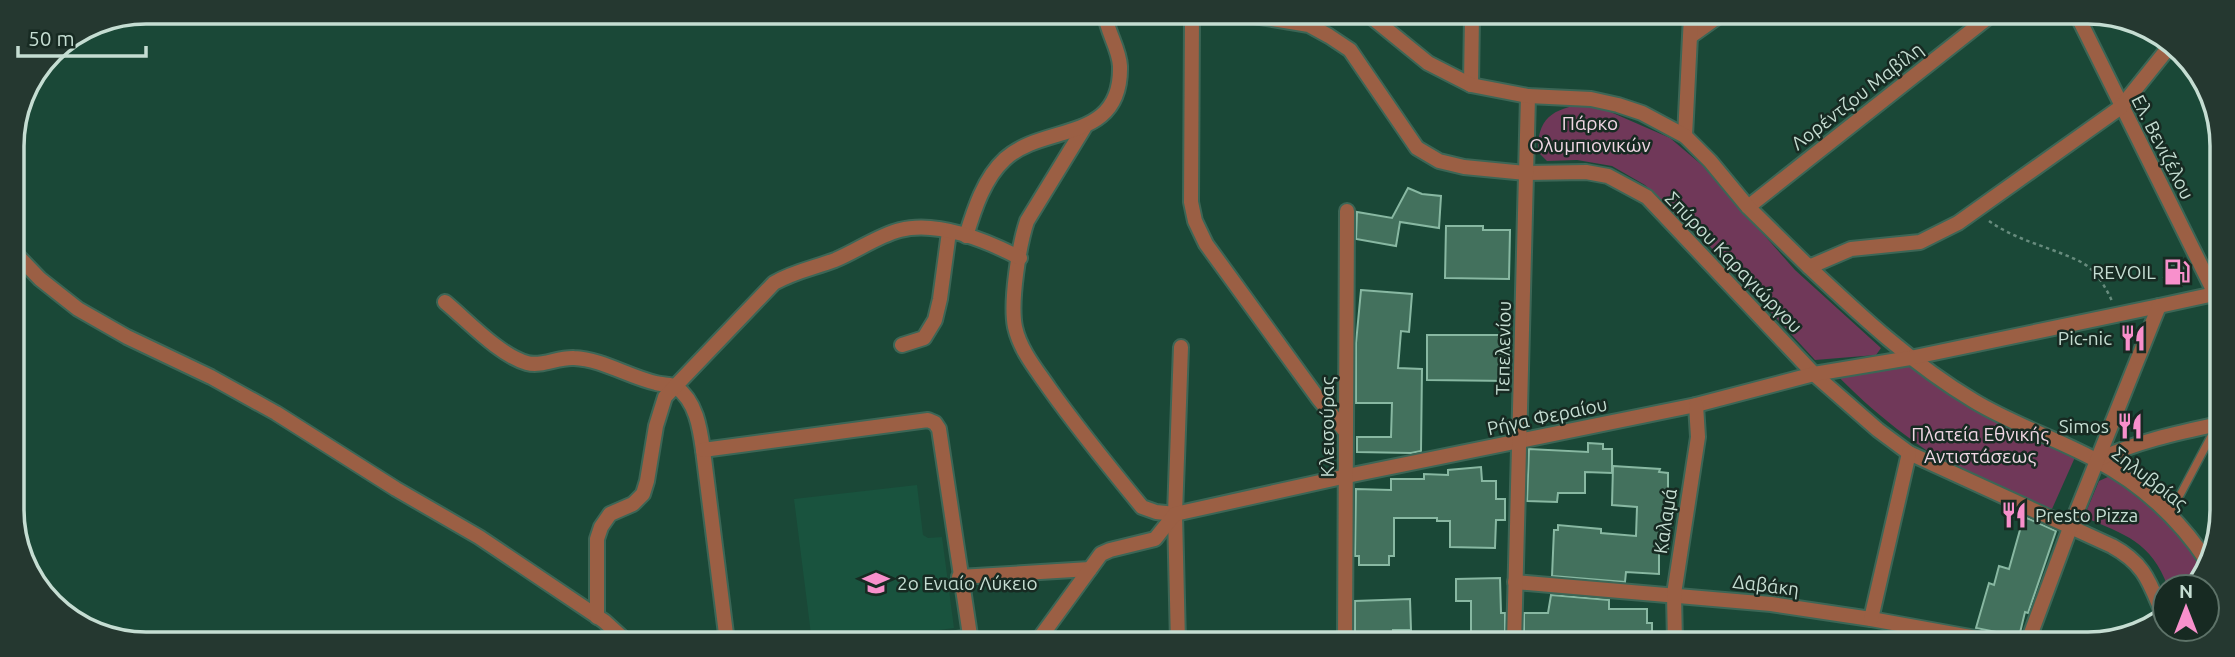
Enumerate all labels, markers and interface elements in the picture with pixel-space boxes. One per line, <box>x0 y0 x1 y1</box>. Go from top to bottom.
scale bar <box>18 14 145 58</box>
text: 50 m <box>28 26 75 50</box>
street label: Λορέντζου Μαβίλη <box>1787 38 1927 154</box>
street label: Ελ. Βενιζέλου <box>2127 91 2199 203</box>
park label: Πάρκο Ολυμπιονικών <box>1529 112 1651 156</box>
street label: Σπύρου Καραγιώργου <box>1661 187 1807 337</box>
fuel station icon: REVOIL <box>2162 257 2192 287</box>
place label: REVOIL <box>2092 261 2156 283</box>
street label: Τεπελενίου <box>1491 301 1515 395</box>
restaurant icon: Pic-nic <box>2118 323 2148 353</box>
place label: Pic-nic <box>2058 327 2112 349</box>
street label: Κλεισούρας <box>1316 376 1338 477</box>
street label: Ρήγα Φεραίου <box>1485 393 1609 439</box>
restaurant icon: Simos <box>2115 411 2145 441</box>
place label: Simos <box>2059 415 2109 437</box>
park label: Πλατεία Εθνικής Αντιστάσεως <box>1911 423 2049 467</box>
street label: Σηλυβρίας <box>2108 442 2192 514</box>
street label: Καλαμά <box>1649 487 1681 555</box>
restaurant icon: Presto Pizza <box>1999 500 2029 530</box>
place label: Presto Pizza <box>2035 504 2138 526</box>
school or university icon: 2ο Ενιαίο Λύκειο <box>861 568 891 598</box>
street label: Δαβάκη <box>1731 570 1801 600</box>
place label: 2ο Ενιαίο Λύκειο <box>897 572 1038 594</box>
north arrow <box>2151 573 2221 643</box>
text: N <box>2179 580 2193 602</box>

